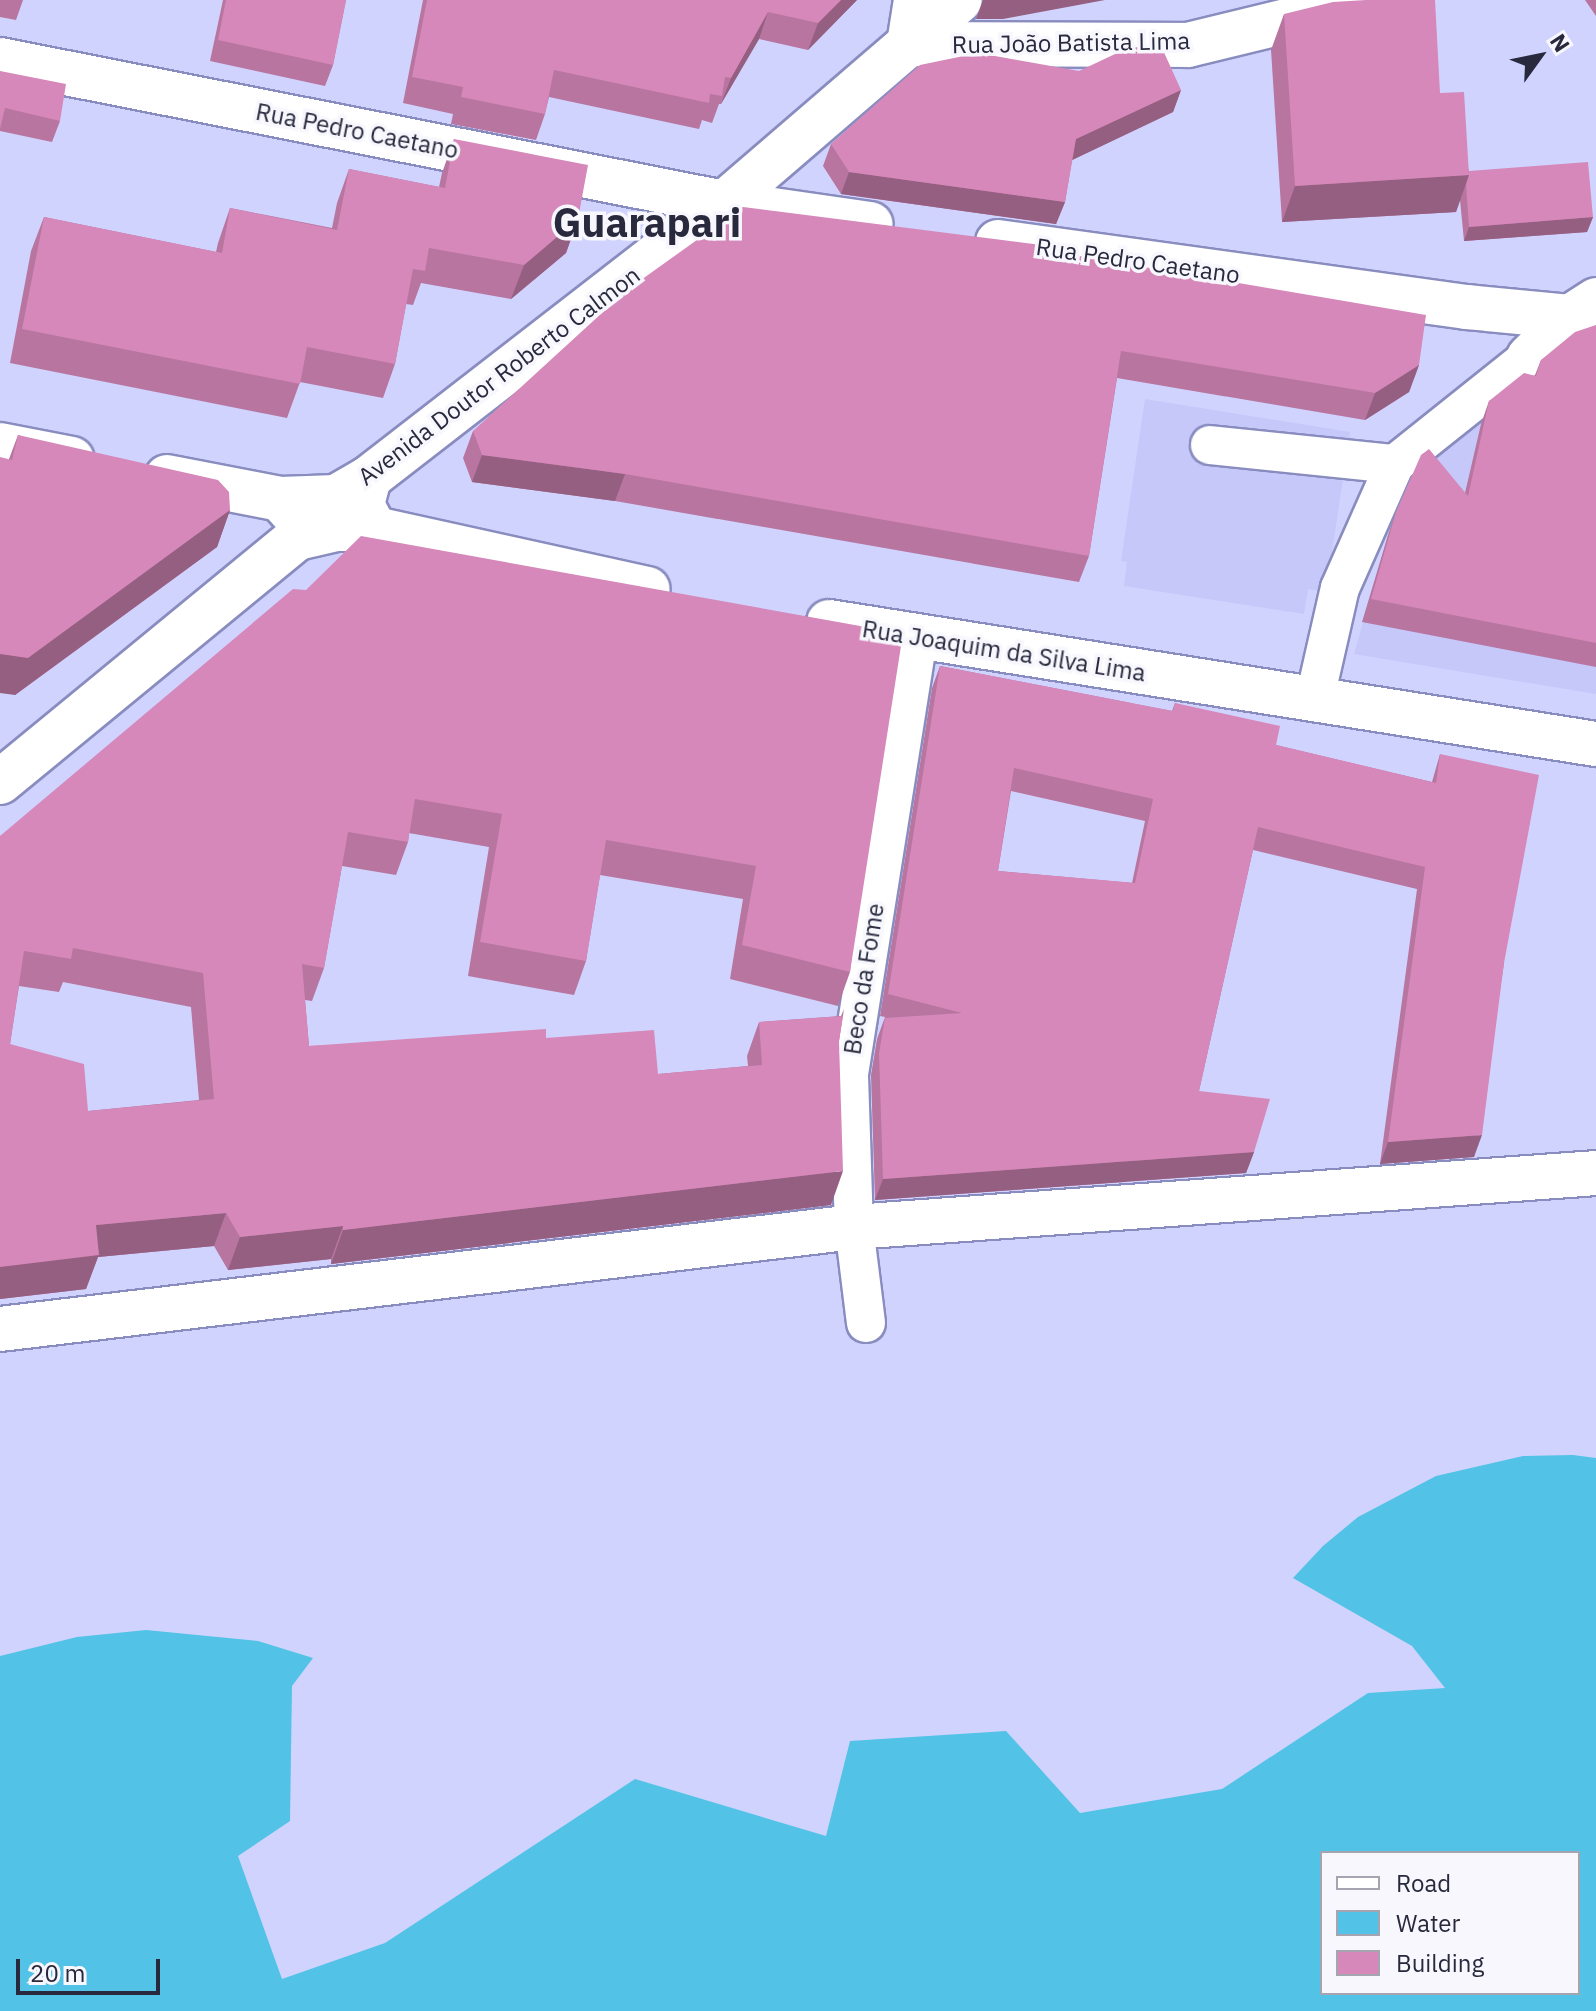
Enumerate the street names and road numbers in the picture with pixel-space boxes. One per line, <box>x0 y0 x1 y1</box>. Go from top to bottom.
street label: Rua João Batista Lima <box>952 27 1190 59</box>
street label: Rua Pedro Caetano <box>253 97 461 165</box>
street label: Rua Pedro Caetano <box>1034 232 1242 290</box>
street label: Avenida Doutor Roberto Calmon <box>352 261 646 491</box>
street label: Rua Joaquim da Silva Lima <box>860 614 1148 688</box>
street label: Beco da Fome <box>838 901 890 1057</box>

